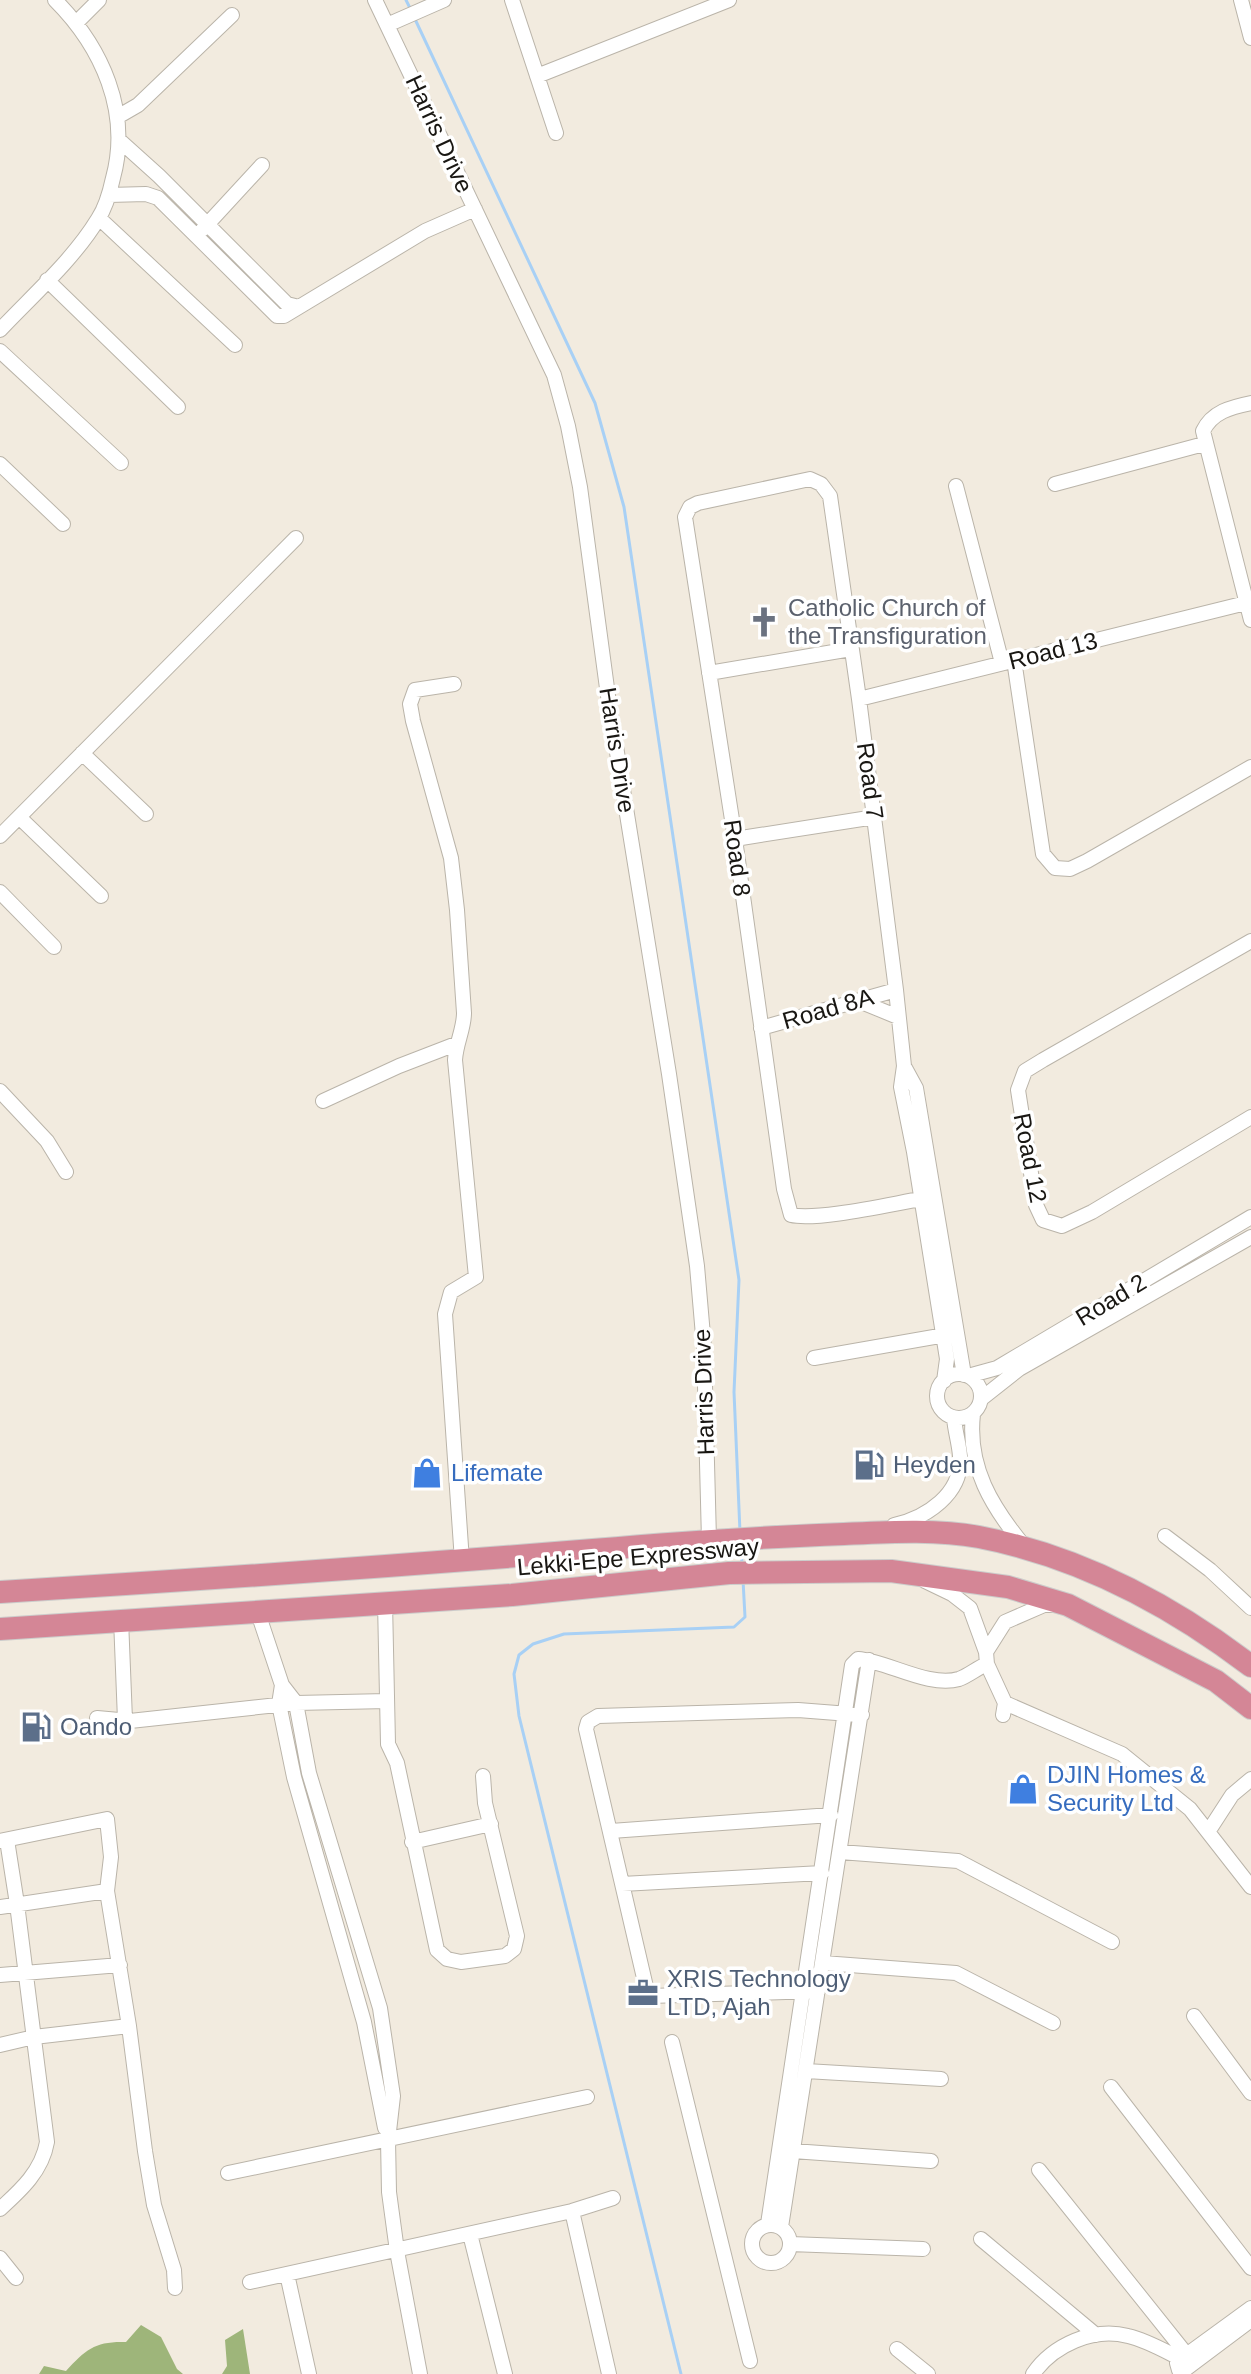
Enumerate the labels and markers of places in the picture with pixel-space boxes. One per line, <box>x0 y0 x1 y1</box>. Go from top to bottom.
place label: Catholic Church of the Transfiguration <box>788 594 987 649</box>
church icon: Catholic Church of the Transfiguration <box>747 605 781 639</box>
fuel station icon: Heyden <box>852 1448 886 1482</box>
place label: Heyden <box>893 1451 976 1478</box>
shop icon: Lifemate <box>410 1456 444 1490</box>
place label: Lifemate <box>451 1459 543 1486</box>
fuel station icon: Oando <box>19 1710 53 1744</box>
place label: Oando <box>60 1713 132 1740</box>
place label: DJIN Homes & Security Ltd <box>1047 1761 1206 1816</box>
shop icon: DJIN Homes & Security Ltd <box>1006 1772 1040 1806</box>
place label: XRIS Technology LTD, Ajah <box>667 1965 851 2020</box>
office icon: XRIS Technology LTD, Ajah <box>626 1976 660 2010</box>

